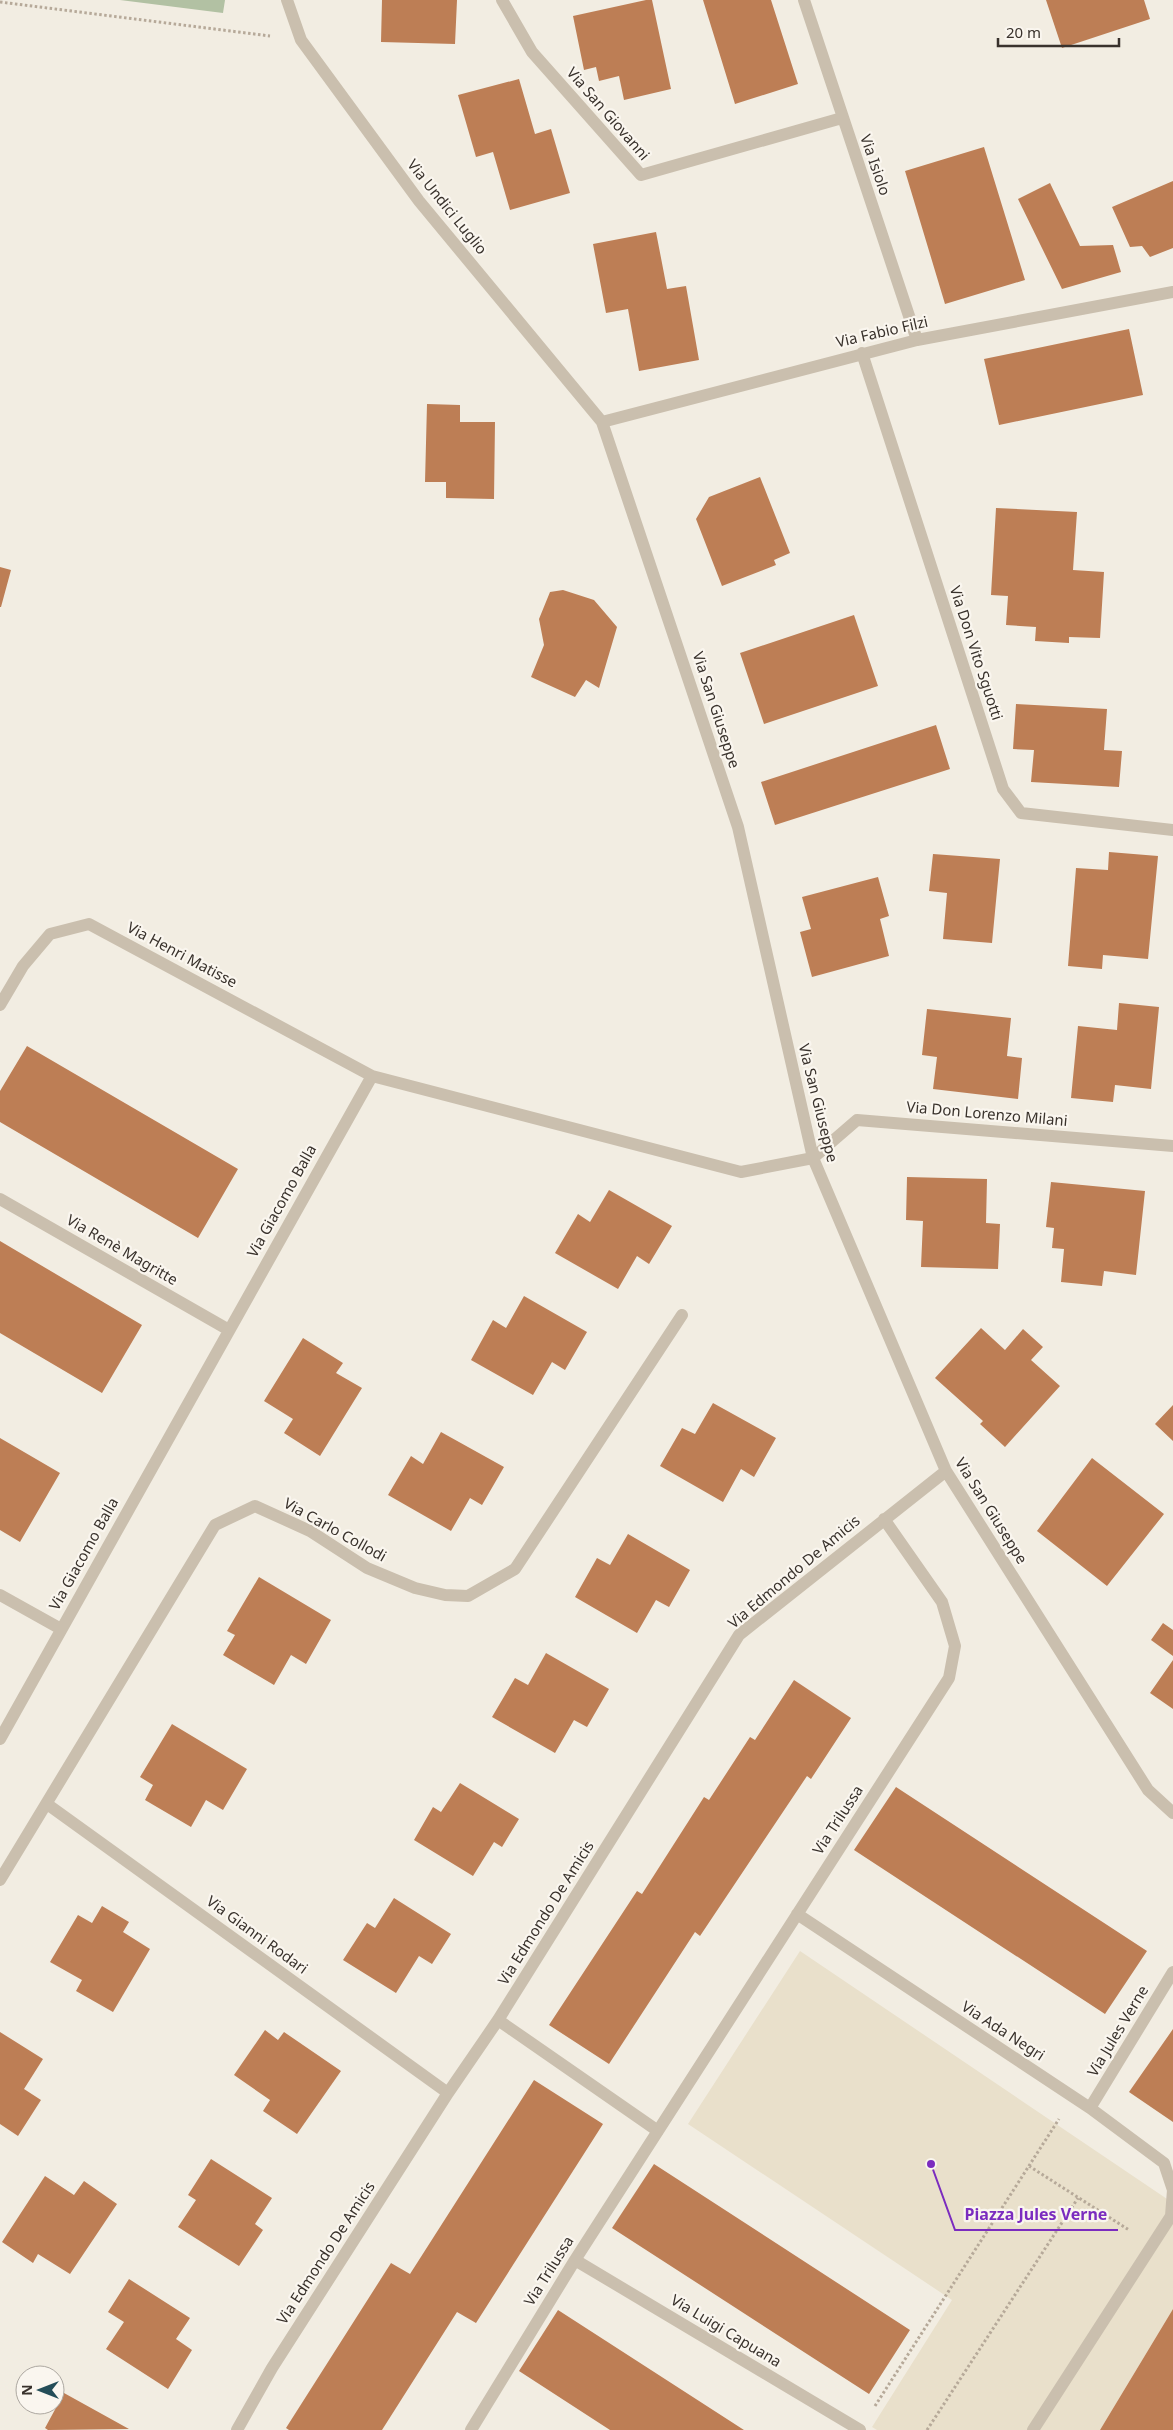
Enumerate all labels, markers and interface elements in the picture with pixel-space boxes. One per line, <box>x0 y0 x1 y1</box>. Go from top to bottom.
scale bar <box>998 15 1119 47</box>
text: 20 m <box>1006 22 1041 42</box>
street label: Via San Giovanni <box>563 63 655 164</box>
street label: Via Isiolo <box>856 131 896 198</box>
street label: Via Undici Luglio <box>403 155 492 258</box>
street label: Via Fabio Filzi <box>834 311 930 351</box>
street label: Via Don Vito Sguotti <box>946 583 1008 722</box>
street label: Via San Giuseppe <box>689 649 745 771</box>
street label: Via Henri Matisse <box>124 917 241 992</box>
street label: Via San Giuseppe <box>795 1041 843 1164</box>
street label: Via Don Lorenzo Milani <box>906 1096 1069 1130</box>
street label: Via Giacomo Balla <box>242 1141 320 1260</box>
street label: Via Renè Magritte <box>63 1209 182 1289</box>
street label: Via San Giuseppe <box>951 1454 1033 1567</box>
street label: Via Carlo Collodi <box>281 1493 390 1566</box>
street label: Via Giacomo Balla <box>44 1494 122 1613</box>
street label: Via Edmondo De Amicis <box>723 1510 864 1632</box>
street label: Via Trilussa <box>807 1781 867 1858</box>
street label: Via Edmondo De Amicis <box>493 1837 598 1988</box>
street label: Via Gianni Rodari <box>203 1891 312 1978</box>
street label: Via Jules Verne <box>1082 1981 1152 2080</box>
street label: Via Ada Negri <box>958 1996 1049 2065</box>
street label: Via Edmondo De Amicis <box>271 2177 379 2328</box>
callout: Piazza Jules Verne <box>955 2199 1118 2230</box>
text: Piazza Jules Verne <box>965 2203 1107 2225</box>
street label: Via Trilussa <box>519 2232 578 2309</box>
street label: Via Luigi Capuana <box>668 2289 786 2371</box>
north arrow <box>15 2365 65 2415</box>
text: N <box>17 2384 36 2396</box>

